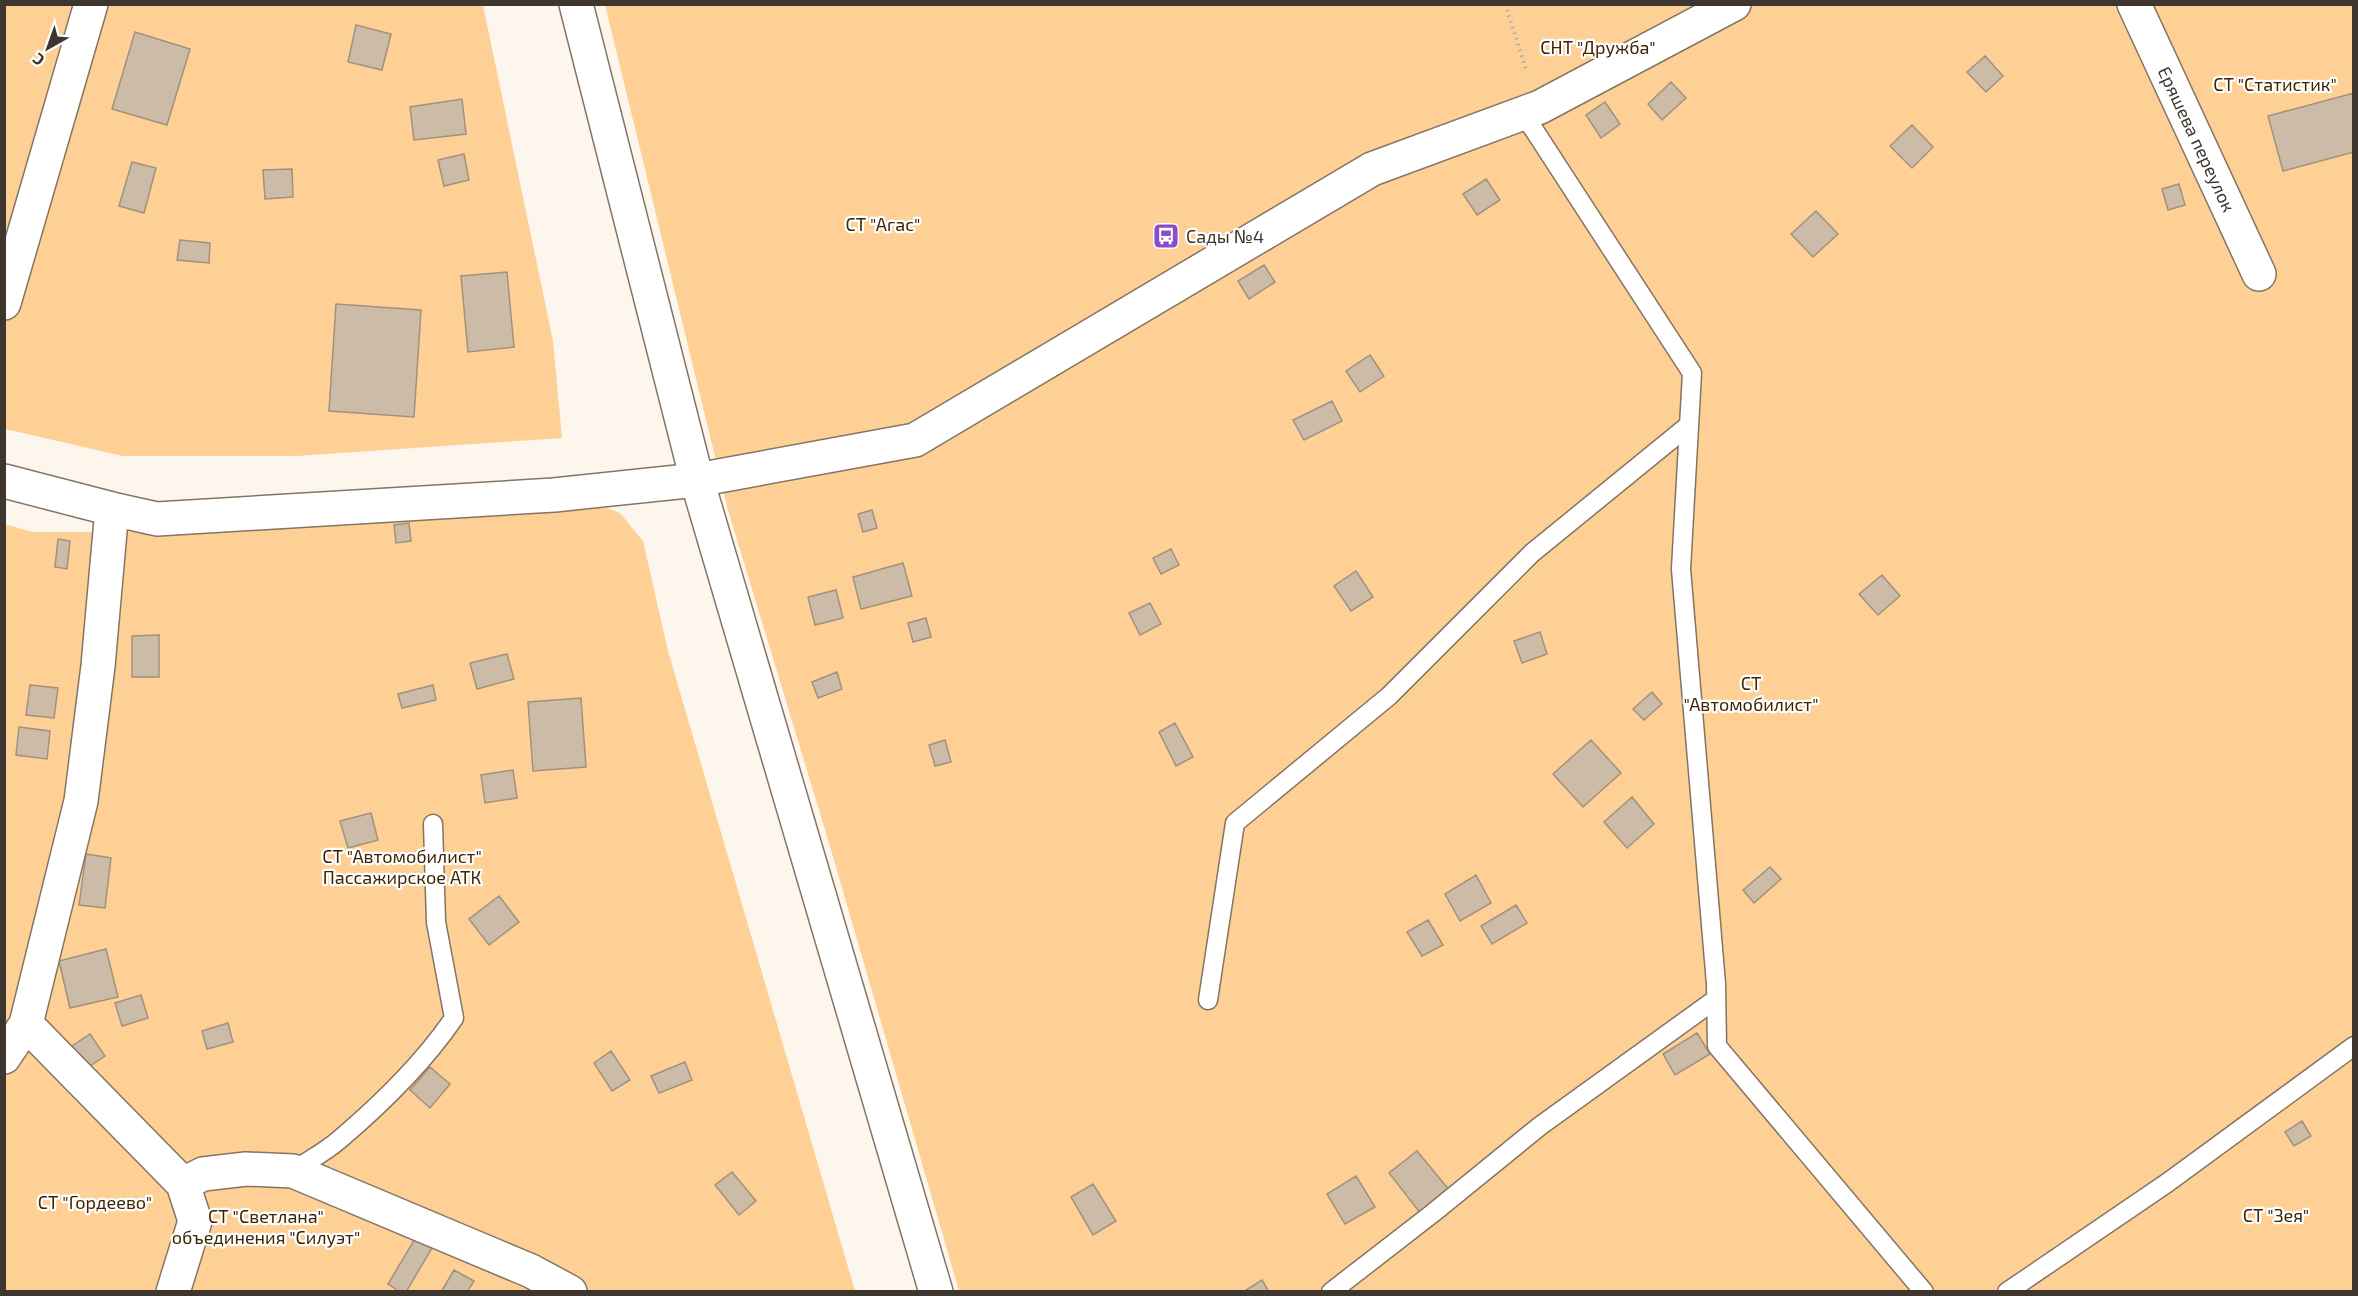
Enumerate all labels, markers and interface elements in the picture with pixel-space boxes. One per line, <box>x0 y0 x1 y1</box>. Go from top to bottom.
north arrow <box>18 18 78 78</box>
park label: СНТ "Дружба" <box>1540 36 1656 58</box>
text: С <box>28 50 48 70</box>
street label: Еряшева переулок <box>2154 63 2240 215</box>
park label: СТ "Статистик" <box>2213 73 2337 95</box>
park label: СТ "Агас" <box>846 213 920 235</box>
bus stop icon: Сады №4 <box>1151 221 1181 251</box>
place label: Сады №4 <box>1186 225 1264 247</box>
park label: СТ "Автомобилист" <box>1683 672 1819 715</box>
park label: СТ "Автомобилист" Пассажирское АТК <box>322 845 482 888</box>
park label: СТ "Гордеево" <box>38 1191 152 1213</box>
park label: СТ "Зея" <box>2243 1204 2309 1226</box>
park label: СТ "Светлана" объединения "Силуэт" <box>172 1205 360 1248</box>

